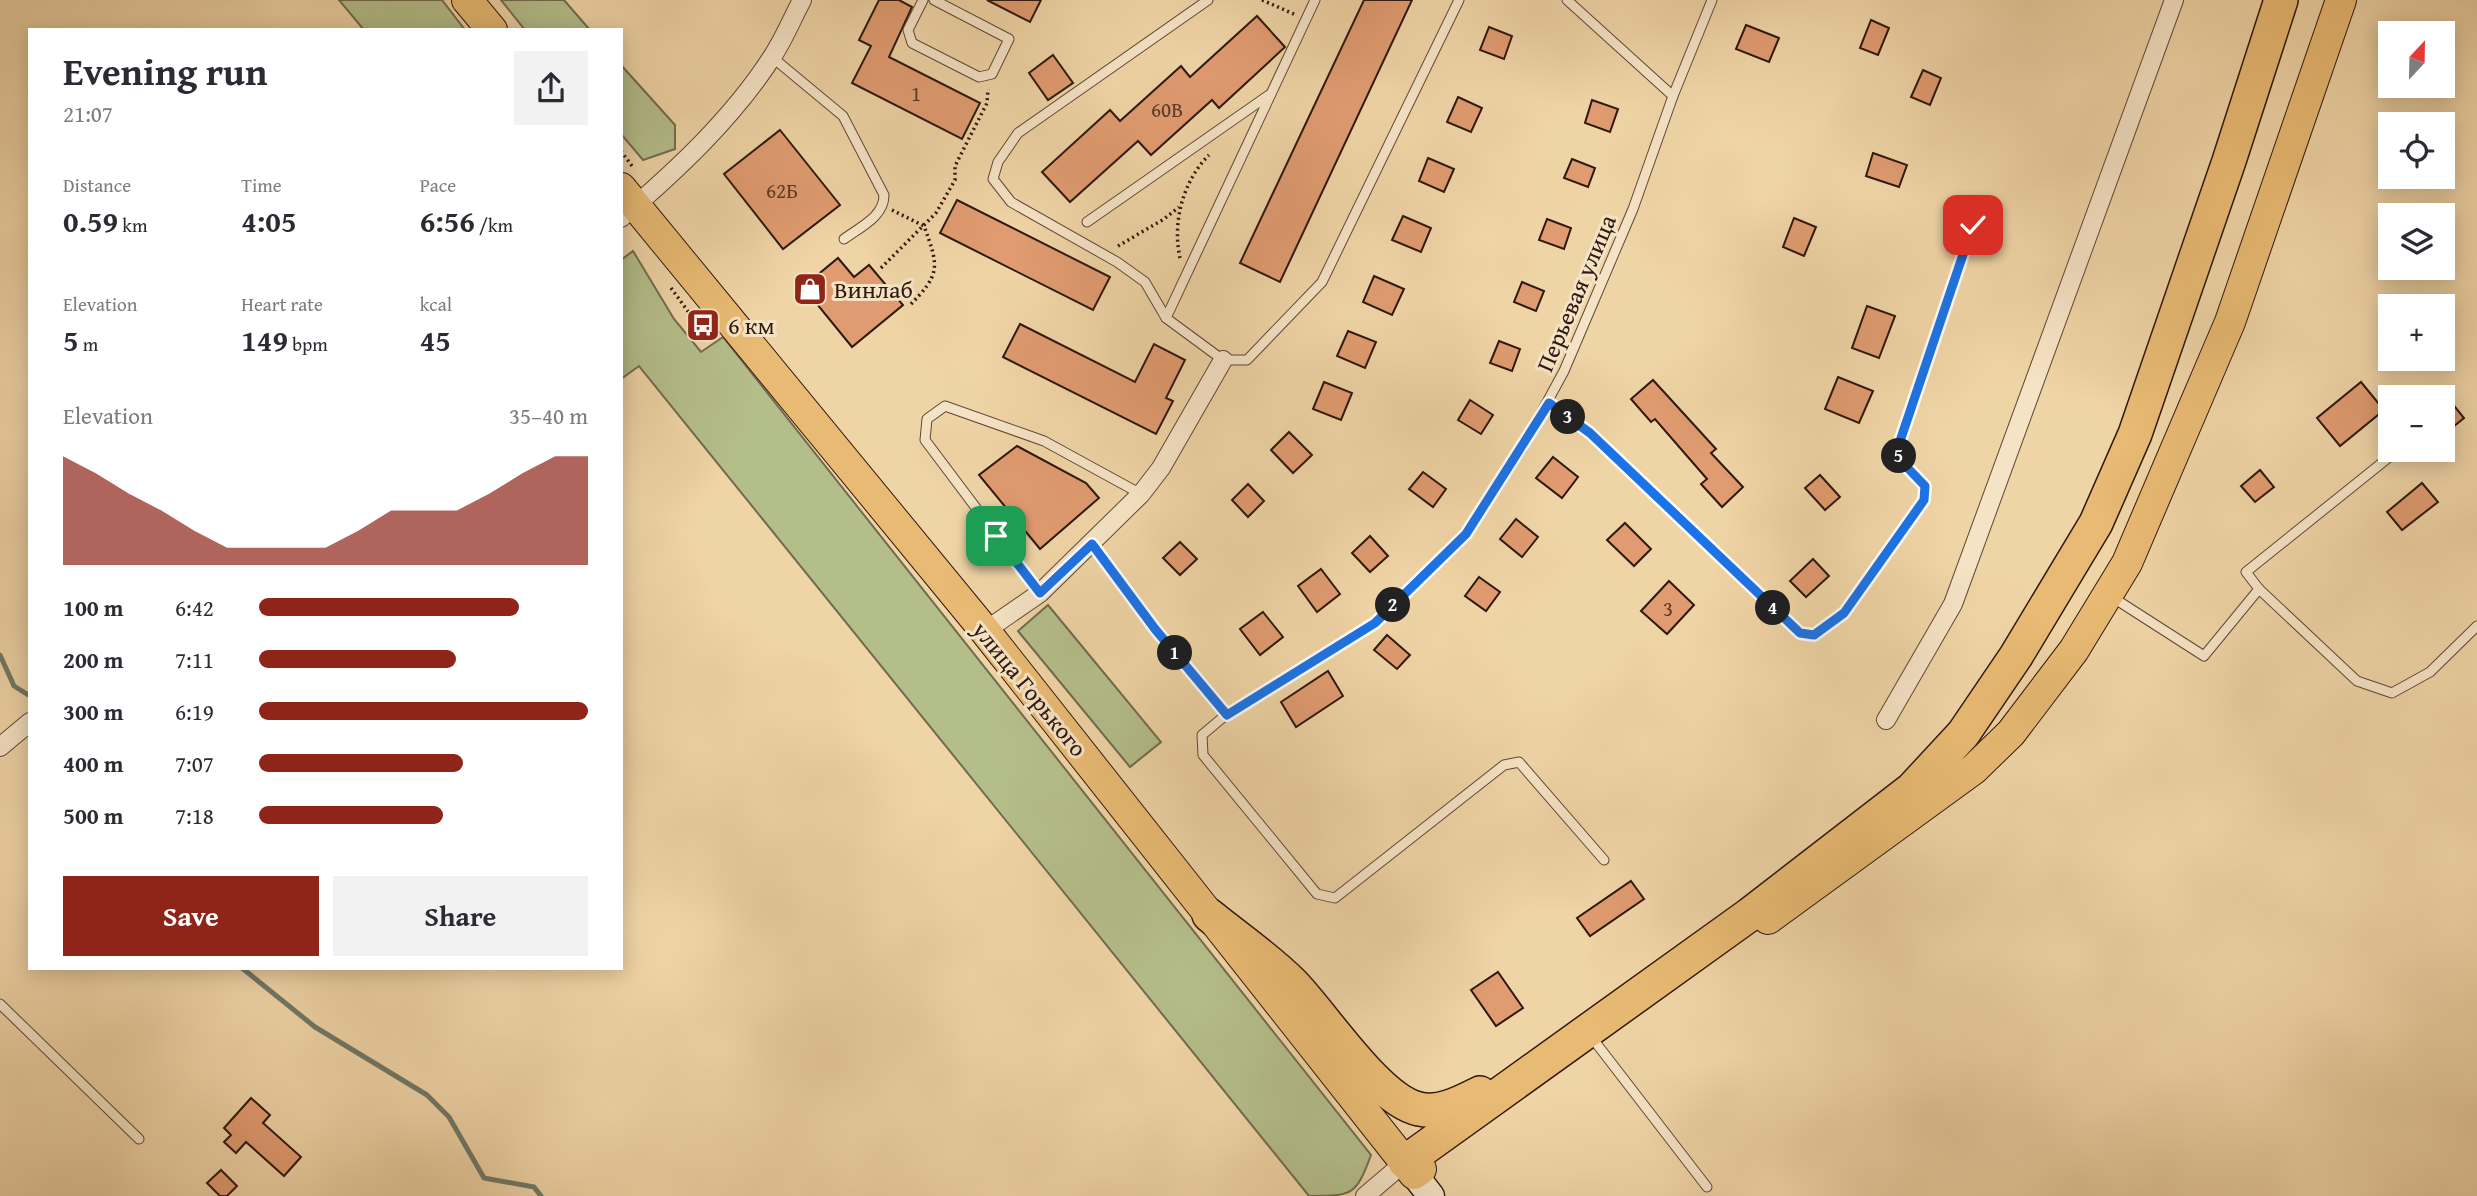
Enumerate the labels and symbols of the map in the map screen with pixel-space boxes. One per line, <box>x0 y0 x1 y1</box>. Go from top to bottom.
north arrow <box>2378 21 2455 98</box>
house number: 1 <box>911 78 921 109</box>
house number: 60В <box>1151 94 1183 125</box>
house number: 62Б <box>766 175 798 206</box>
pin <box>1943 195 2003 255</box>
street label: Перьевая улица <box>1527 208 1625 377</box>
shop icon: Винлаб <box>791 270 829 308</box>
place label: Винлаб <box>834 272 913 307</box>
bus stop icon: 6 км <box>684 306 722 344</box>
place label: 6 км <box>728 308 775 343</box>
pin: 3 <box>1550 400 1586 434</box>
pin: 5 <box>1882 438 1916 474</box>
pin <box>966 506 1026 566</box>
pin: 2 <box>1376 588 1410 622</box>
pin: 4 <box>1756 590 1790 626</box>
house number: 3 <box>1663 593 1673 624</box>
street label: улица Горького <box>964 613 1096 764</box>
pin: 1 <box>1158 636 1192 670</box>

